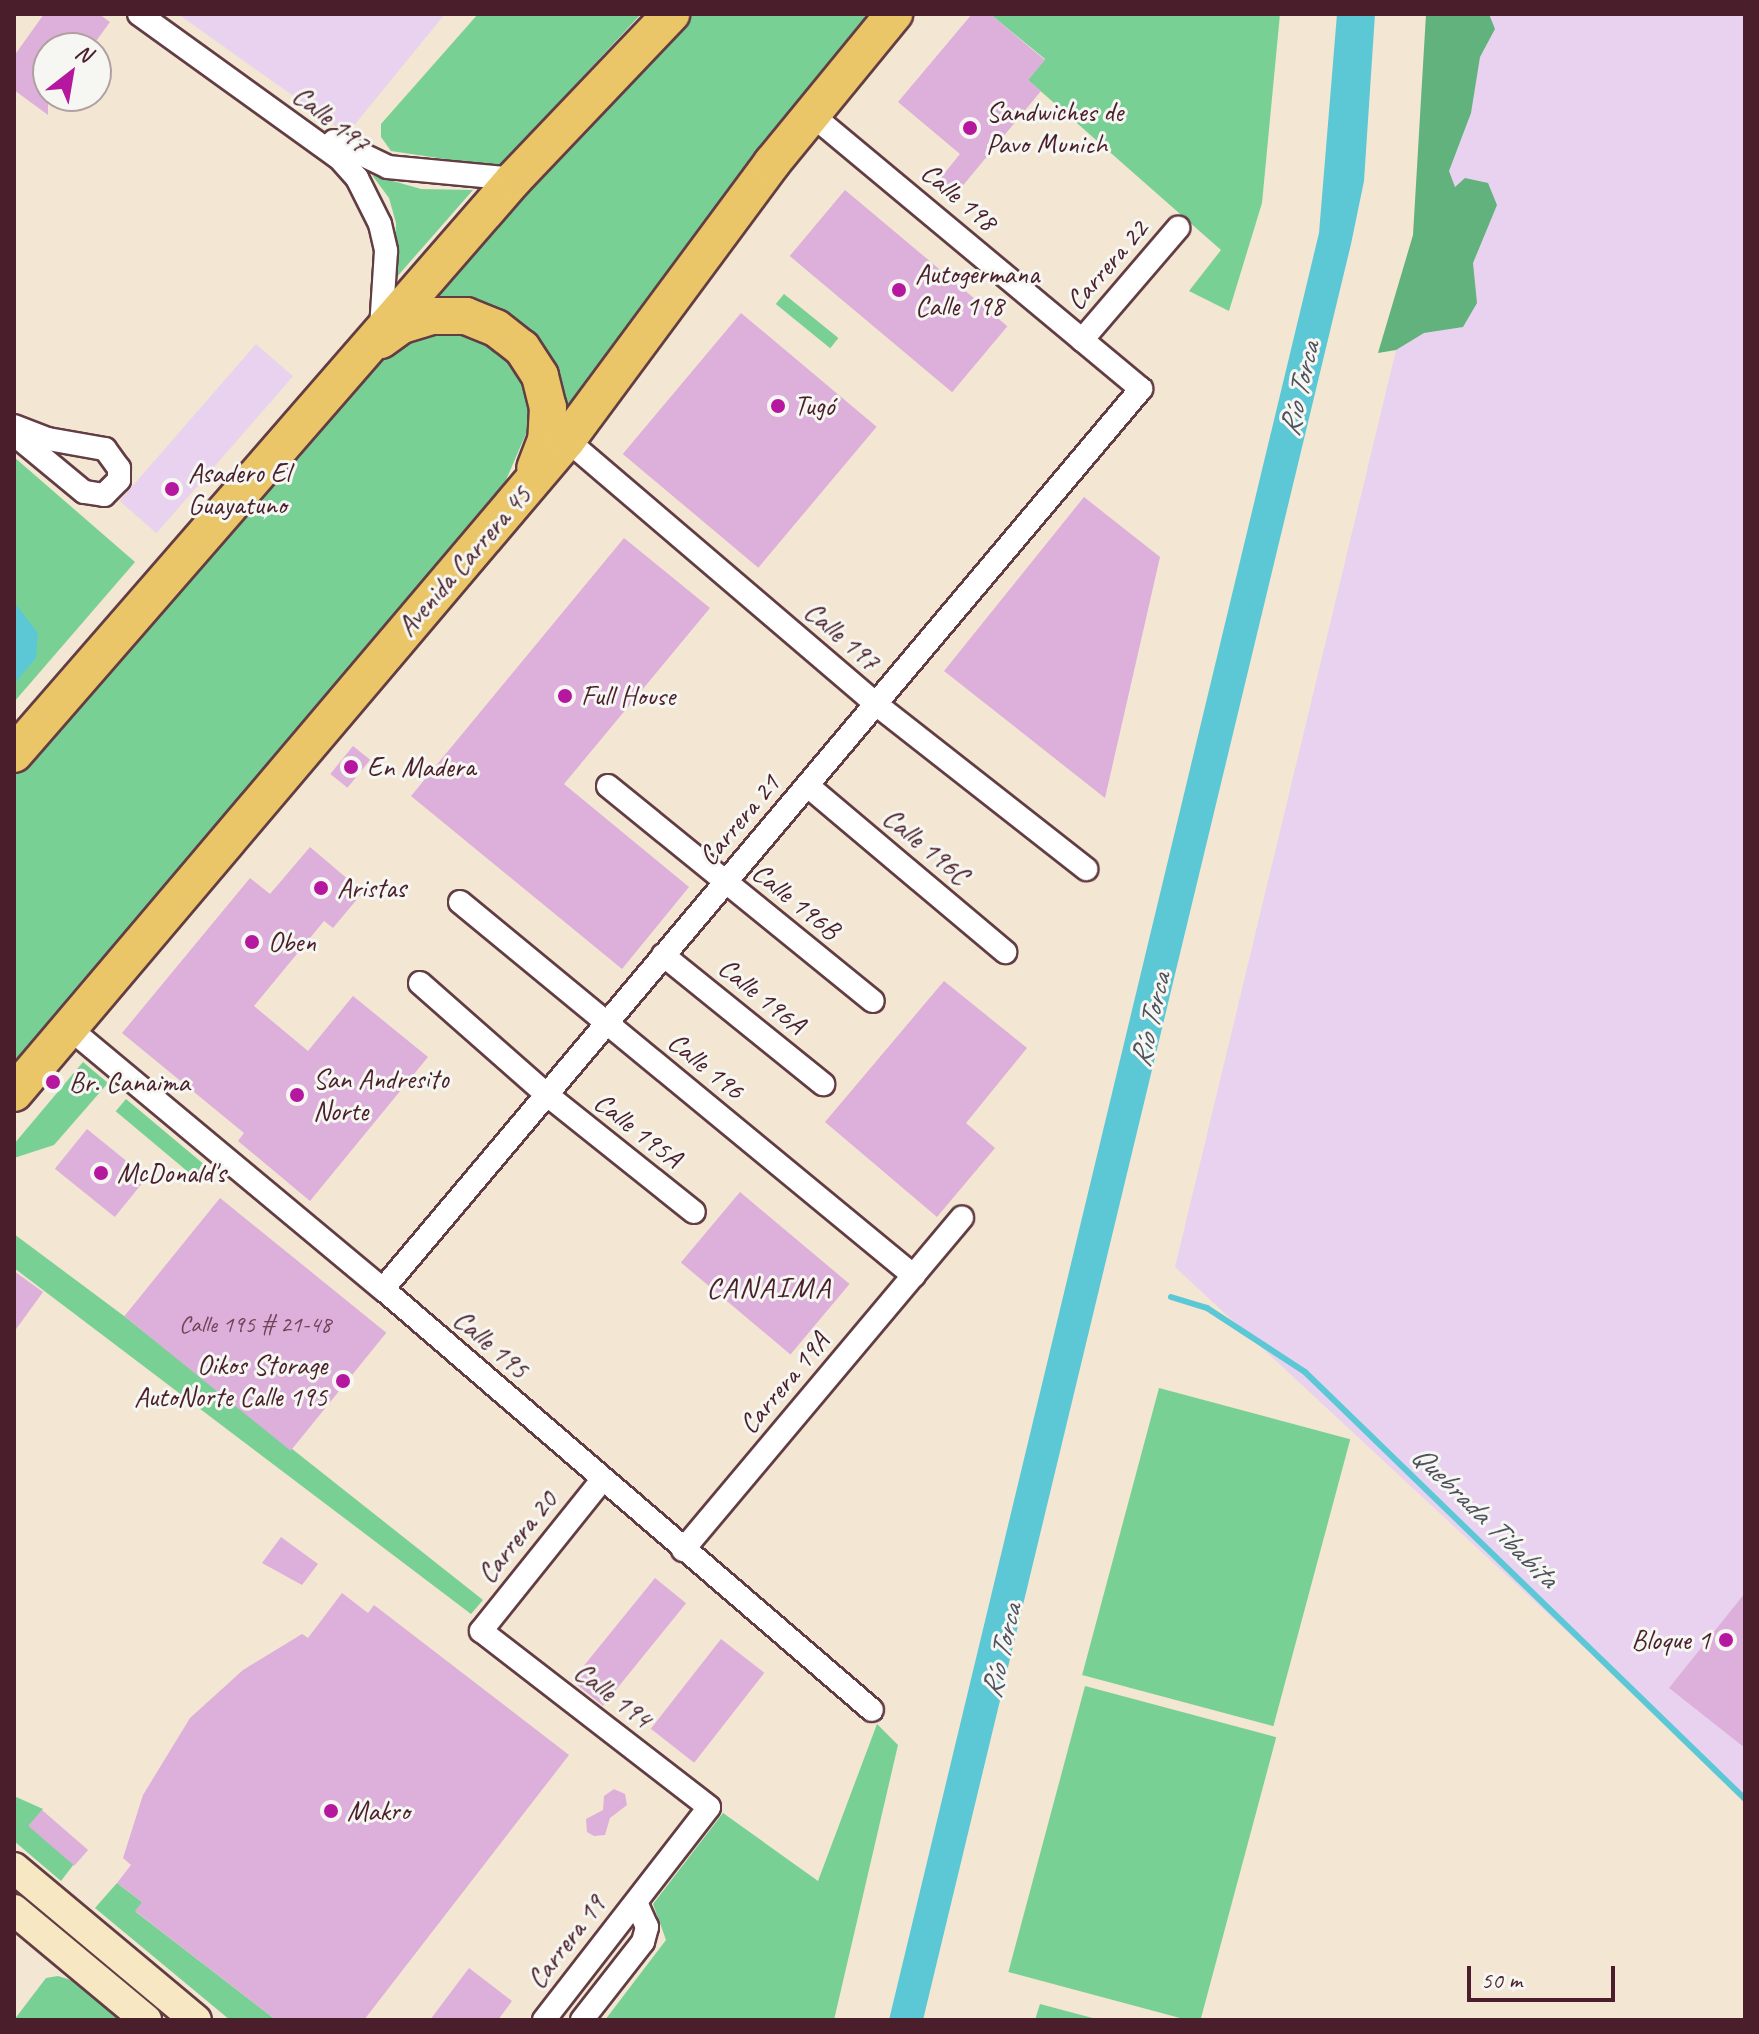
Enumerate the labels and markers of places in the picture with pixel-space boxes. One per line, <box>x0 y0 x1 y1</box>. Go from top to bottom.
place label: Sandwiches de Pavo Munich <box>986 95 1123 161</box>
marker: Sandwiches de Pavo Munich <box>961 119 979 137</box>
place label: Autogermana Calle 198 <box>915 257 1039 323</box>
marker: Autogermana Calle 198 <box>890 281 908 299</box>
place label: Tugó <box>794 389 834 423</box>
marker: Tugó <box>769 397 787 415</box>
place label: Asadero El Guayatuno <box>188 456 290 522</box>
marker: Asadero El Guayatuno <box>163 480 181 498</box>
place label: Full House <box>581 679 675 713</box>
marker: Full House <box>556 687 574 705</box>
place label: En Madera <box>367 750 475 784</box>
marker: En Madera <box>342 758 360 776</box>
place label: Aristas <box>337 871 406 905</box>
marker: Aristas <box>312 879 330 897</box>
place label: Oben <box>268 925 316 959</box>
marker: Oben <box>243 933 261 951</box>
place label: San Andresito Norte <box>313 1062 448 1128</box>
place label: Br. Canaima <box>69 1065 190 1099</box>
marker: Br. Canaima <box>44 1073 62 1091</box>
marker: San Andresito Norte <box>288 1086 306 1104</box>
place label: McDonald's <box>117 1156 226 1190</box>
marker: McDonald's <box>92 1164 110 1182</box>
place label: Oikos Storage AutoNorte Calle 195 <box>133 1348 327 1414</box>
marker: Oikos Storage AutoNorte Calle 195 <box>334 1372 352 1390</box>
place label: Bloque 1 <box>1631 1623 1710 1657</box>
marker: Bloque 1 <box>1717 1631 1735 1649</box>
place label: Makro <box>347 1794 410 1828</box>
marker: Makro <box>322 1802 340 1820</box>

